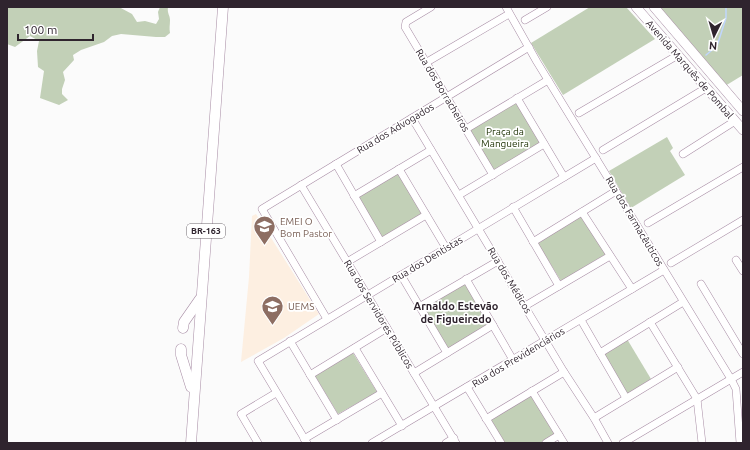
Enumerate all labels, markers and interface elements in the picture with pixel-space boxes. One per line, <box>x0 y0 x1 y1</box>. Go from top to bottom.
scale bar <box>18 16 93 42</box>
north arrow <box>694 16 734 56</box>
street label: Avenida Marquês de Pombal <box>644 18 736 121</box>
text: 100 m <box>24 23 57 36</box>
text: N <box>709 40 718 52</box>
street label: Rua dos Borracheiros <box>413 47 472 134</box>
street label: Rua dos Advogados <box>355 101 436 156</box>
park label: Praça da Mangueira <box>481 126 529 149</box>
street label: Rua dos Farmacêuticos <box>604 175 666 268</box>
school or university icon: EMEI O Bom Pastor <box>251 214 277 247</box>
place label: EMEI O Bom Pastor <box>280 216 332 239</box>
road number: BR-163 <box>187 224 225 238</box>
street label: Rua dos Dentistas <box>390 234 464 285</box>
street label: Rua dos Médicos <box>486 245 534 315</box>
street label: Rua dos Servidores Públicos <box>342 258 415 371</box>
school or university icon: UEMS <box>260 293 286 326</box>
district label: Arnaldo Estevão de Figueiredo <box>414 300 499 325</box>
place label: UEMS <box>288 301 314 312</box>
street label: Rua dos Previdenciários <box>470 325 567 389</box>

